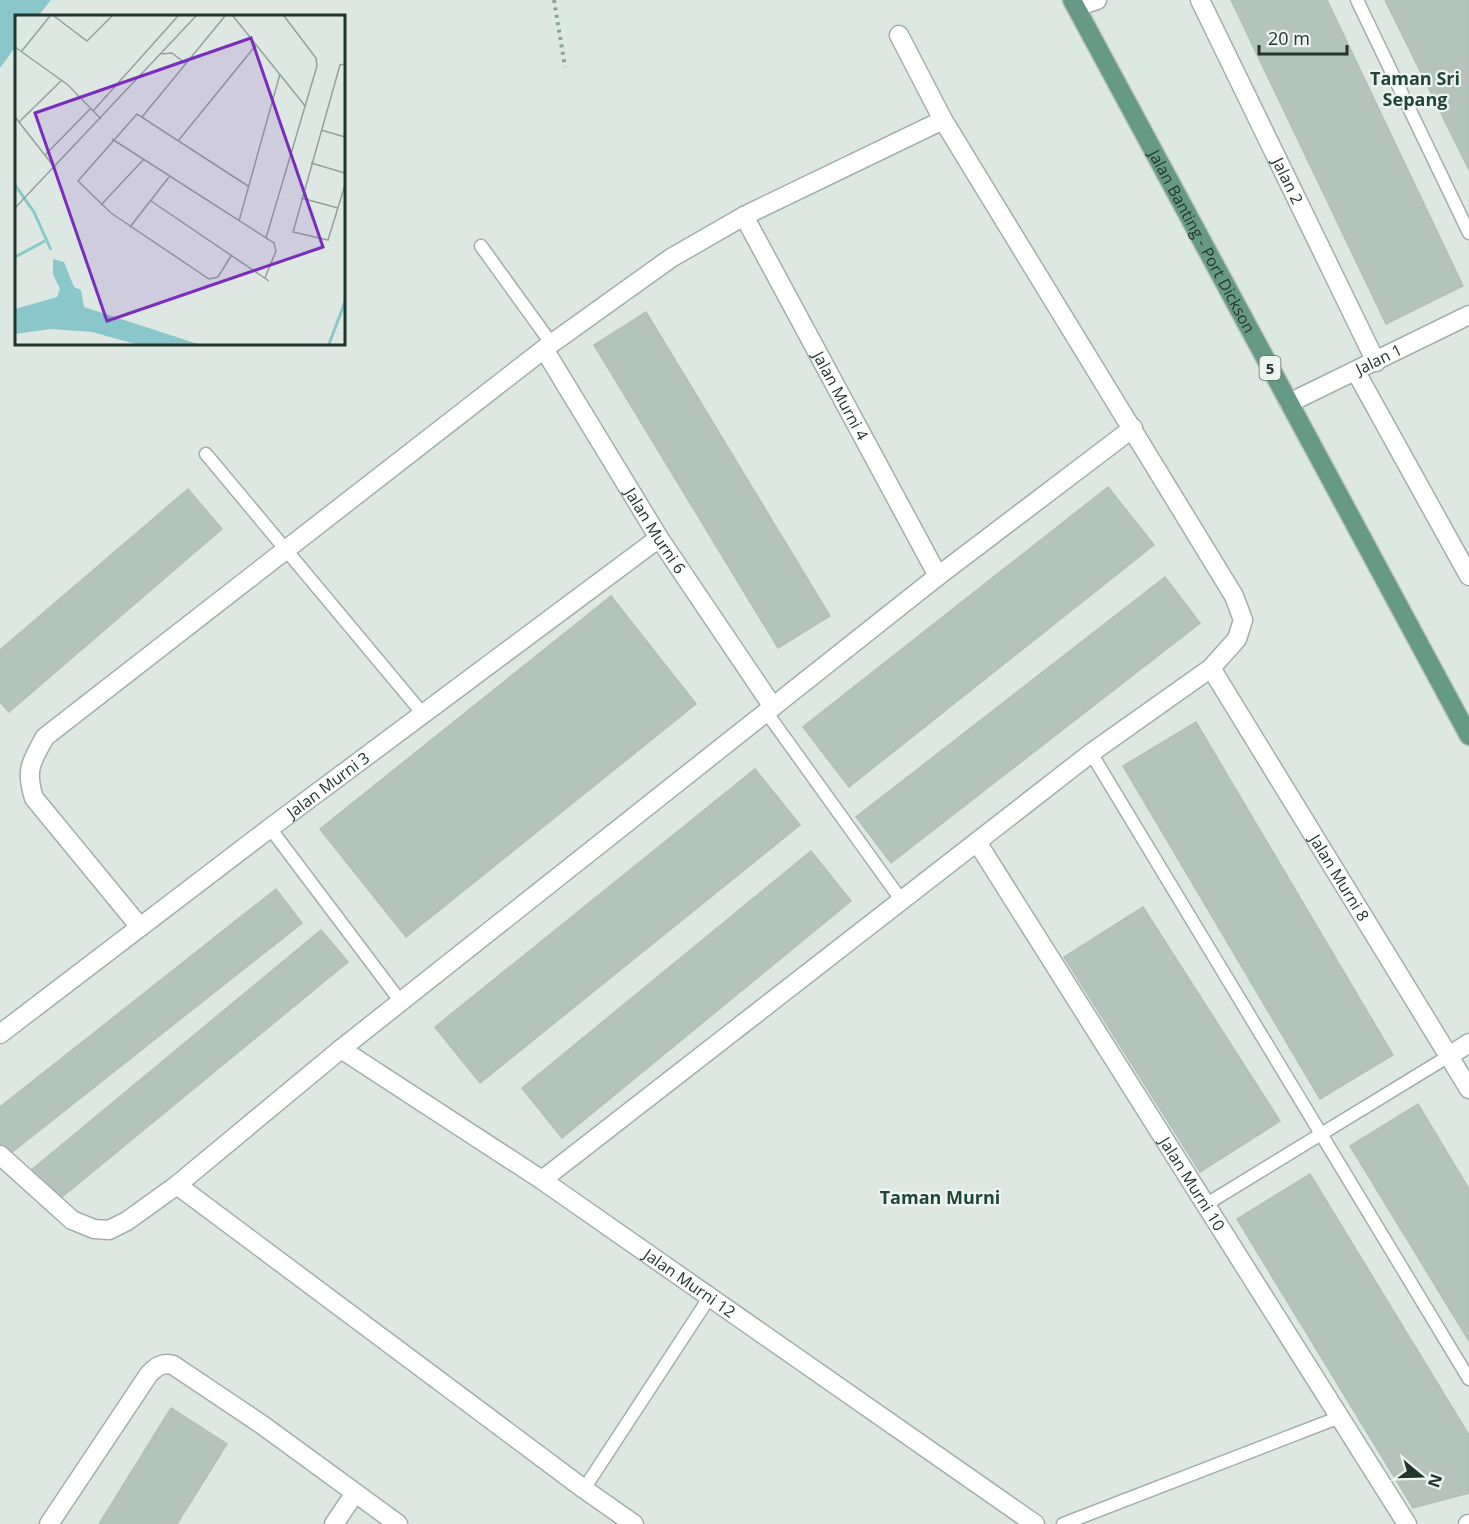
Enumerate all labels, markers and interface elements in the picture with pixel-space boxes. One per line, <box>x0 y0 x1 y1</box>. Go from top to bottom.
inset map <box>15 15 345 345</box>
scale bar <box>1259 18 1348 56</box>
text: 20 m <box>1268 26 1310 50</box>
district label: Taman Sri Sepang <box>1370 66 1460 111</box>
street label: Jalan Banting - Port Dickson <box>1143 144 1260 337</box>
street label: Jalan 2 <box>1266 152 1309 208</box>
street label: Jalan 1 <box>1350 338 1406 381</box>
street label: Jalan Murni 4 <box>807 345 874 444</box>
road number: 5 <box>1260 356 1280 380</box>
street label: Jalan Murni 6 <box>619 482 691 578</box>
street label: Jalan Murni 3 <box>281 747 374 824</box>
street label: Jalan Murni 8 <box>1304 829 1375 925</box>
street label: Jalan Murni 10 <box>1154 1131 1230 1235</box>
district label: Taman Murni <box>880 1185 1000 1209</box>
street label: Jalan Murni 12 <box>638 1242 740 1323</box>
north arrow <box>1391 1446 1451 1506</box>
text: N <box>1423 1471 1448 1491</box>

